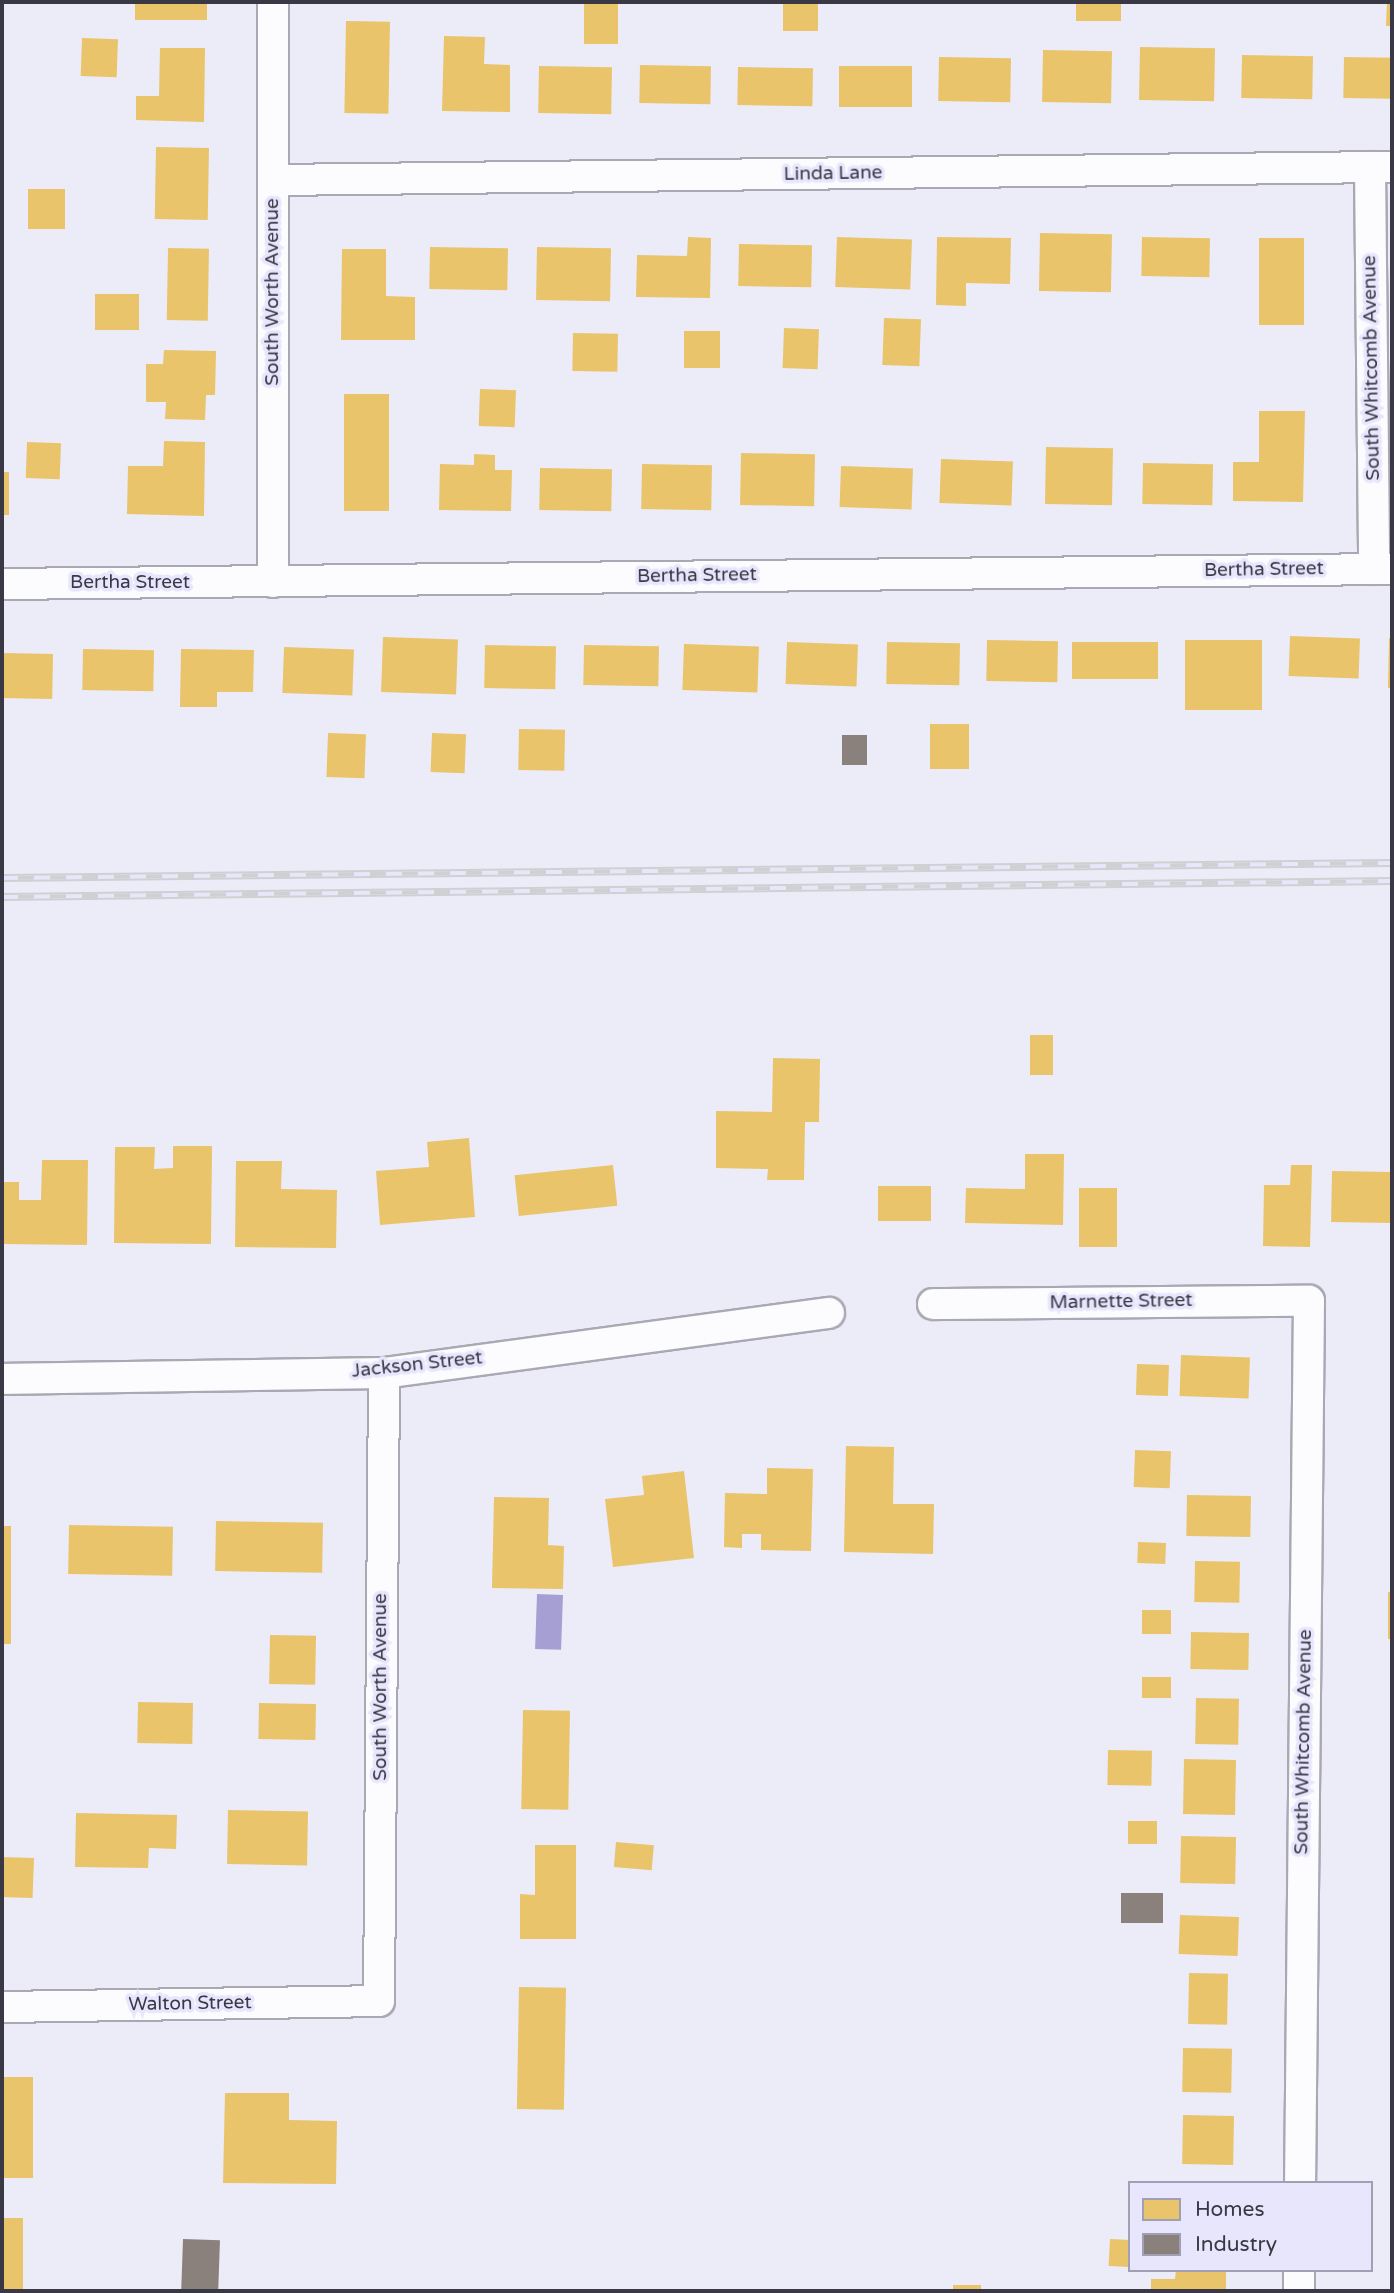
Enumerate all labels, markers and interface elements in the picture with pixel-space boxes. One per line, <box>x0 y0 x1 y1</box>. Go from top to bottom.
street label: Linda Lane <box>783 162 883 186</box>
street label: South Worth Avenue <box>262 198 284 386</box>
street label: South Whitcomb Avenue <box>1359 255 1385 481</box>
street label: Bertha Street <box>1204 558 1324 582</box>
street label: Bertha Street <box>637 564 757 588</box>
street label: Bertha Street <box>70 572 190 594</box>
street label: Marnette Street <box>1049 1289 1193 1315</box>
street label: Jackson Street <box>350 1347 484 1383</box>
street label: South Worth Avenue <box>370 1593 392 1781</box>
street label: South Whitcomb Avenue <box>1291 1629 1317 1855</box>
street label: Walton Street <box>128 1992 252 2016</box>
legend <box>1128 2181 1373 2272</box>
text: Homes <box>1195 2197 1265 2222</box>
text: Industry <box>1195 2232 1277 2257</box>

